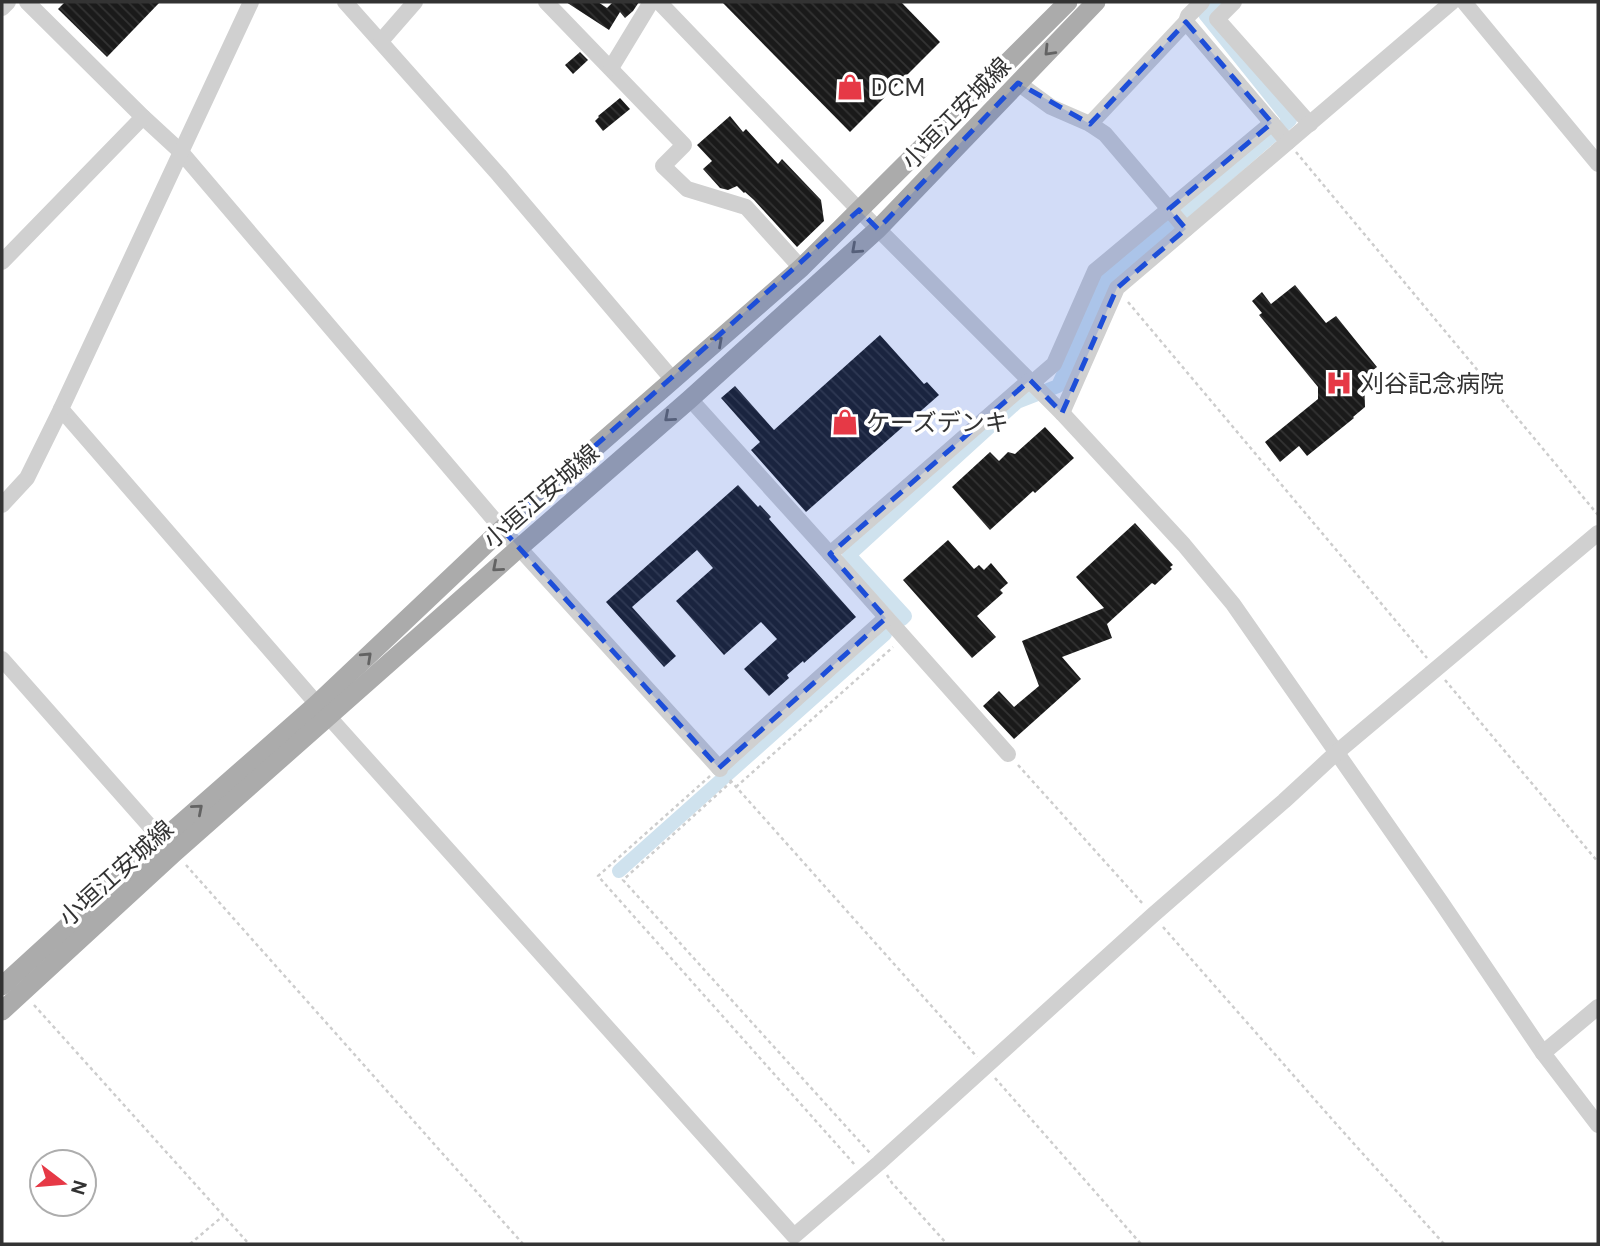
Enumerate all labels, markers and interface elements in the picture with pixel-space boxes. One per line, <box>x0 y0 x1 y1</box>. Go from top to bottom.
one-way arrow <box>1045 43 1058 56</box>
street label: 小垣江安城線 <box>895 50 1017 176</box>
shop icon: DCM <box>835 72 865 102</box>
place label: DCM <box>871 72 925 103</box>
one-way arrow <box>851 241 864 253</box>
one-way arrow <box>710 337 723 349</box>
hospital icon: 刈谷記念病院 <box>1324 368 1354 398</box>
place label: 刈谷記念病院 <box>1360 368 1504 399</box>
shop icon: ケーズデンキ <box>830 407 860 437</box>
place label: ケーズデンキ <box>866 407 1009 438</box>
one-way arrow <box>664 409 677 421</box>
street label: 小垣江安城線 <box>476 437 606 555</box>
one-way arrow <box>492 559 505 571</box>
one-way arrow <box>359 652 372 665</box>
one-way arrow <box>189 805 202 817</box>
street label: 小垣江安城線 <box>52 813 180 933</box>
north arrow <box>28 1148 98 1218</box>
text: N <box>65 1177 93 1198</box>

